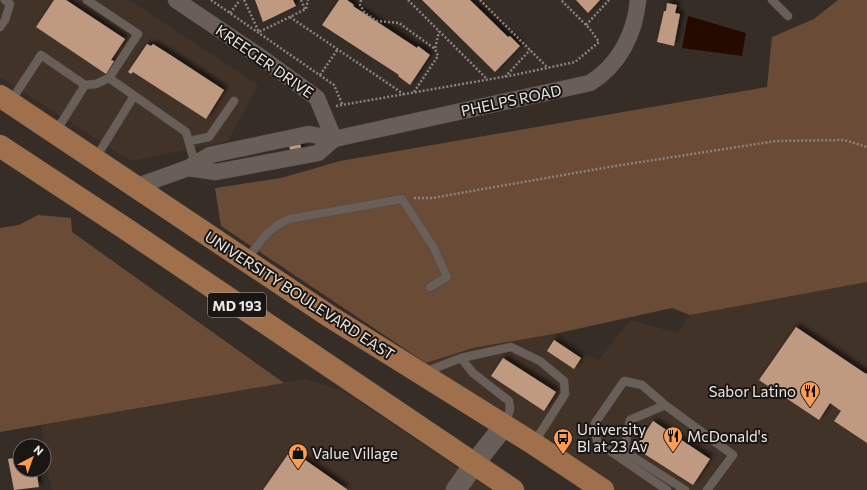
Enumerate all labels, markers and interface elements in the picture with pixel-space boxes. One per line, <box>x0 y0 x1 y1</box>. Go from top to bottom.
street label: KREEGER DRIVE <box>213 21 317 101</box>
street label: PHELPS ROAD <box>459 81 563 119</box>
street label: UNIVERSITY BOULEVARD EAST <box>202 227 398 363</box>
road number: MD 193 <box>208 293 266 317</box>
restaurant icon: Sabor Latino <box>799 380 821 408</box>
place label: Sabor Latino <box>709 382 796 400</box>
place label: University Bl at 23 Av <box>577 420 648 455</box>
restaurant icon: McDonald's <box>662 425 684 453</box>
bus stop icon: University Bl at 23 Av <box>552 427 574 455</box>
place label: McDonald's <box>687 427 768 445</box>
north arrow <box>12 438 52 478</box>
text: N <box>32 442 46 458</box>
shop icon: Value Village <box>287 442 309 470</box>
place label: Value Village <box>312 444 398 462</box>

